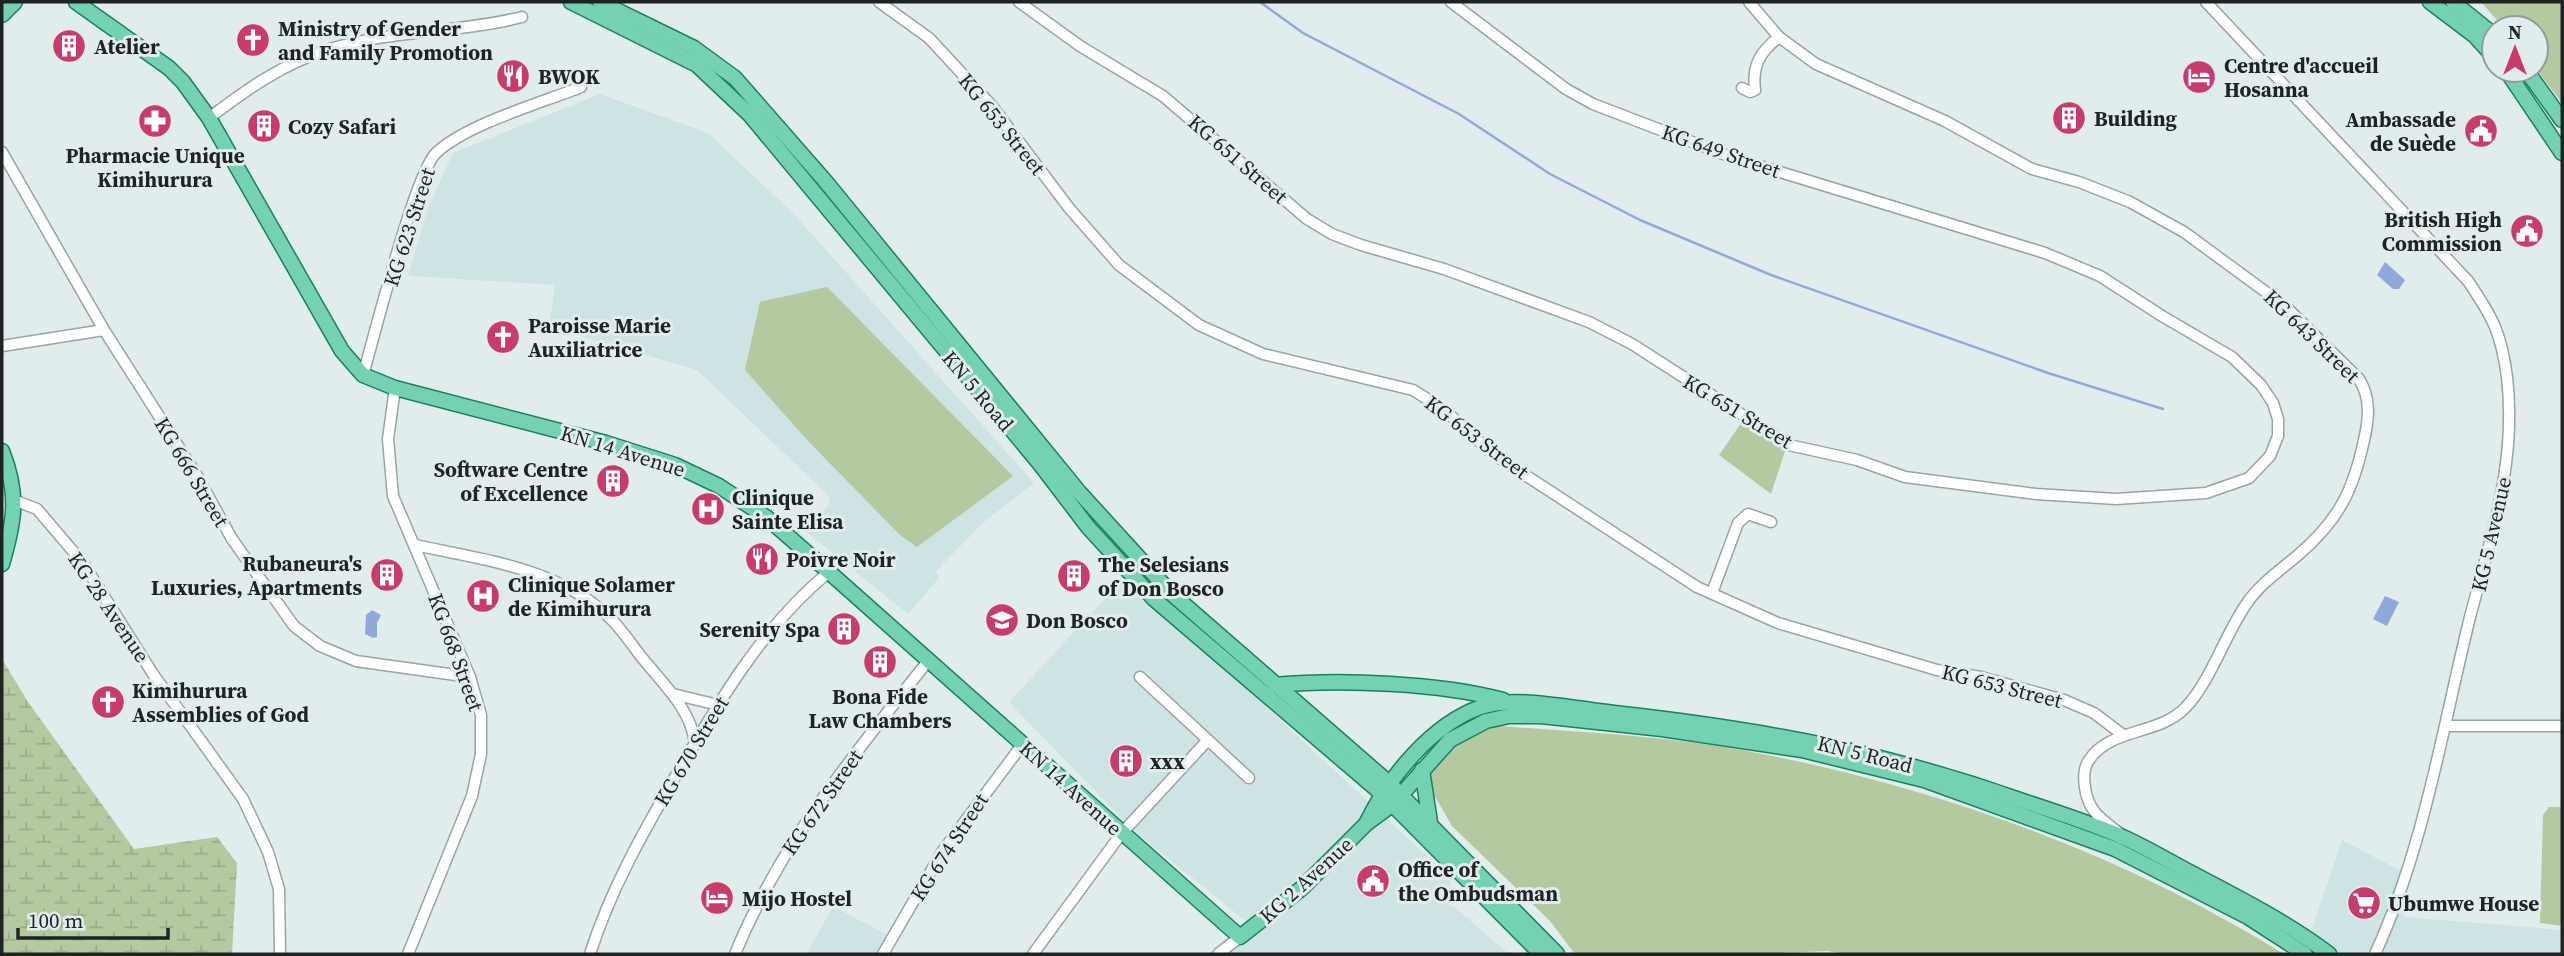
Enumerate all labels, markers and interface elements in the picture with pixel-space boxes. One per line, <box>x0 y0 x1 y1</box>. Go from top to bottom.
place label: Ministry of Gender and Family Promotion <box>278 14 493 67</box>
north arrow <box>2480 14 2550 84</box>
text: N <box>2508 19 2522 45</box>
church icon: Ministry of Gender and Family Promotion <box>234 21 272 59</box>
building icon: Atelier <box>50 27 88 65</box>
place label: Atelier <box>94 32 160 61</box>
place label: Centre d'accueil Hosanna <box>2224 51 2379 104</box>
restaurant icon: BWOK <box>494 57 532 95</box>
hotel icon: Centre d'accueil Hosanna <box>2180 58 2218 96</box>
place label: BWOK <box>538 62 600 91</box>
street label: KG 653 Street <box>952 67 1052 181</box>
building icon: Building <box>2050 99 2088 137</box>
pharmacy icon: Pharmacie Unique Kimihurura <box>136 102 174 140</box>
place label: Building <box>2094 104 2178 133</box>
place label: Ambassade de Suède <box>2345 105 2456 158</box>
building icon: Cozy Safari <box>245 107 283 145</box>
street label: KG 651 Street <box>1182 108 1294 210</box>
place label: Cozy Safari <box>288 112 397 141</box>
public building icon: Ambassade de Suède <box>2462 112 2500 150</box>
street label: KG 649 Street <box>1658 117 1784 185</box>
place label: Pharmacie Unique Kimihurura <box>65 141 245 194</box>
street label: KG 623 Street <box>376 164 442 290</box>
place label: British High Commission <box>2382 205 2502 258</box>
public building icon: British High Commission <box>2508 212 2546 250</box>
street label: KG 643 Street <box>2258 283 2367 389</box>
place label: Paroisse Marie Auxiliatrice <box>528 311 671 364</box>
church icon: Paroisse Marie Auxiliatrice <box>484 318 522 356</box>
street label: KN 5 Road <box>936 344 1020 438</box>
street label: KG 651 Street <box>1678 367 1798 455</box>
street label: KG 653 Street <box>1419 388 1535 486</box>
street label: KG 666 Street <box>148 412 236 532</box>
street label: KN 14 Avenue <box>557 418 689 484</box>
place label: Software Centre of Excellence <box>434 455 588 508</box>
building icon: Software Centre of Excellence <box>594 462 632 500</box>
street label: KG 5 Avenue <box>2464 474 2518 594</box>
place label: Clinique Sainte Elisa <box>732 483 844 536</box>
hospital icon: Clinique Sainte Elisa <box>689 490 727 528</box>
restaurant icon: Poivre Noir <box>743 540 781 578</box>
place label: Poivre Noir <box>786 545 896 574</box>
street label: KG 28 Avenue <box>61 546 157 668</box>
place label: Rubaneura's Luxuries, Apartments <box>151 549 362 602</box>
place label: The Selesians of Don Bosco <box>1098 550 1230 603</box>
building icon: Rubaneura's Luxuries, Apartments <box>368 556 406 594</box>
building icon: The Selesians of Don Bosco <box>1055 557 1093 595</box>
place label: Clinique Solamer de Kimihurura <box>508 570 675 623</box>
hospital icon: Clinique Solamer de Kimihurura <box>464 577 502 615</box>
street label: KG 668 Street <box>421 589 491 715</box>
school or university icon: Don Bosco <box>983 601 1021 639</box>
place label: Don Bosco <box>1026 606 1128 635</box>
building icon: Serenity Spa <box>825 610 863 648</box>
place label: Serenity Spa <box>699 615 821 644</box>
building icon: Bona Fide Law Chambers <box>861 643 899 681</box>
street label: KG 653 Street <box>1939 657 2065 715</box>
place label: Kimihurura Assemblies of God <box>132 676 310 729</box>
place label: Bona Fide Law Chambers <box>808 682 952 735</box>
church icon: Kimihurura Assemblies of God <box>89 683 127 721</box>
street label: KG 670 Street <box>647 691 735 811</box>
street label: KN 5 Road <box>1814 728 1916 780</box>
street label: KN 14 Avenue <box>1013 734 1129 842</box>
building icon: xxx <box>1107 742 1145 780</box>
street label: KG 672 Street <box>775 743 869 861</box>
place label: xxx <box>1150 747 1185 776</box>
street label: KG 674 Street <box>903 787 995 907</box>
street label: KG 2 Avenue <box>1253 830 1359 930</box>
place label: Office of the Ombudsman <box>1398 855 1558 908</box>
public building icon: Office of the Ombudsman <box>1354 862 1392 900</box>
hotel icon: Mijo Hostel <box>698 879 736 917</box>
place label: Mijo Hostel <box>742 884 852 913</box>
supermarket icon: Ubumwe House <box>2345 884 2383 922</box>
place label: Ubumwe House <box>2388 889 2539 918</box>
scale bar <box>18 897 168 941</box>
text: 100 m <box>28 906 83 935</box>

